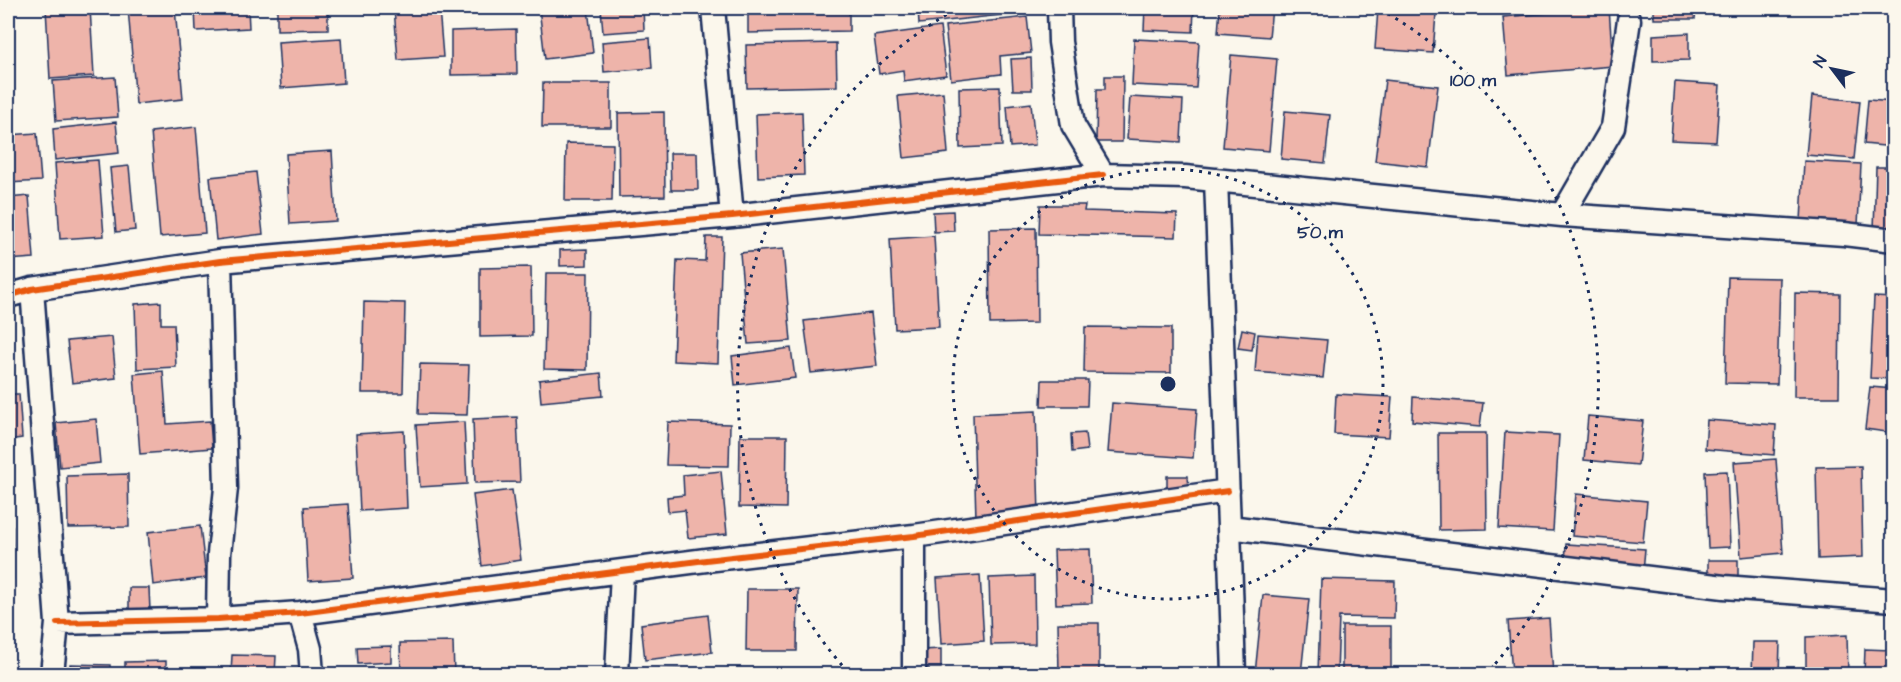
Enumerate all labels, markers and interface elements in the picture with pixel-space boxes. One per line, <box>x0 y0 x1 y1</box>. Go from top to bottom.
north arrow <box>1802 39 1862 99</box>
text: N <box>1808 51 1832 72</box>
text: 100 m <box>1450 68 1497 93</box>
text: 50 m <box>1297 220 1344 245</box>
centre of rings <box>1158 374 1178 394</box>

